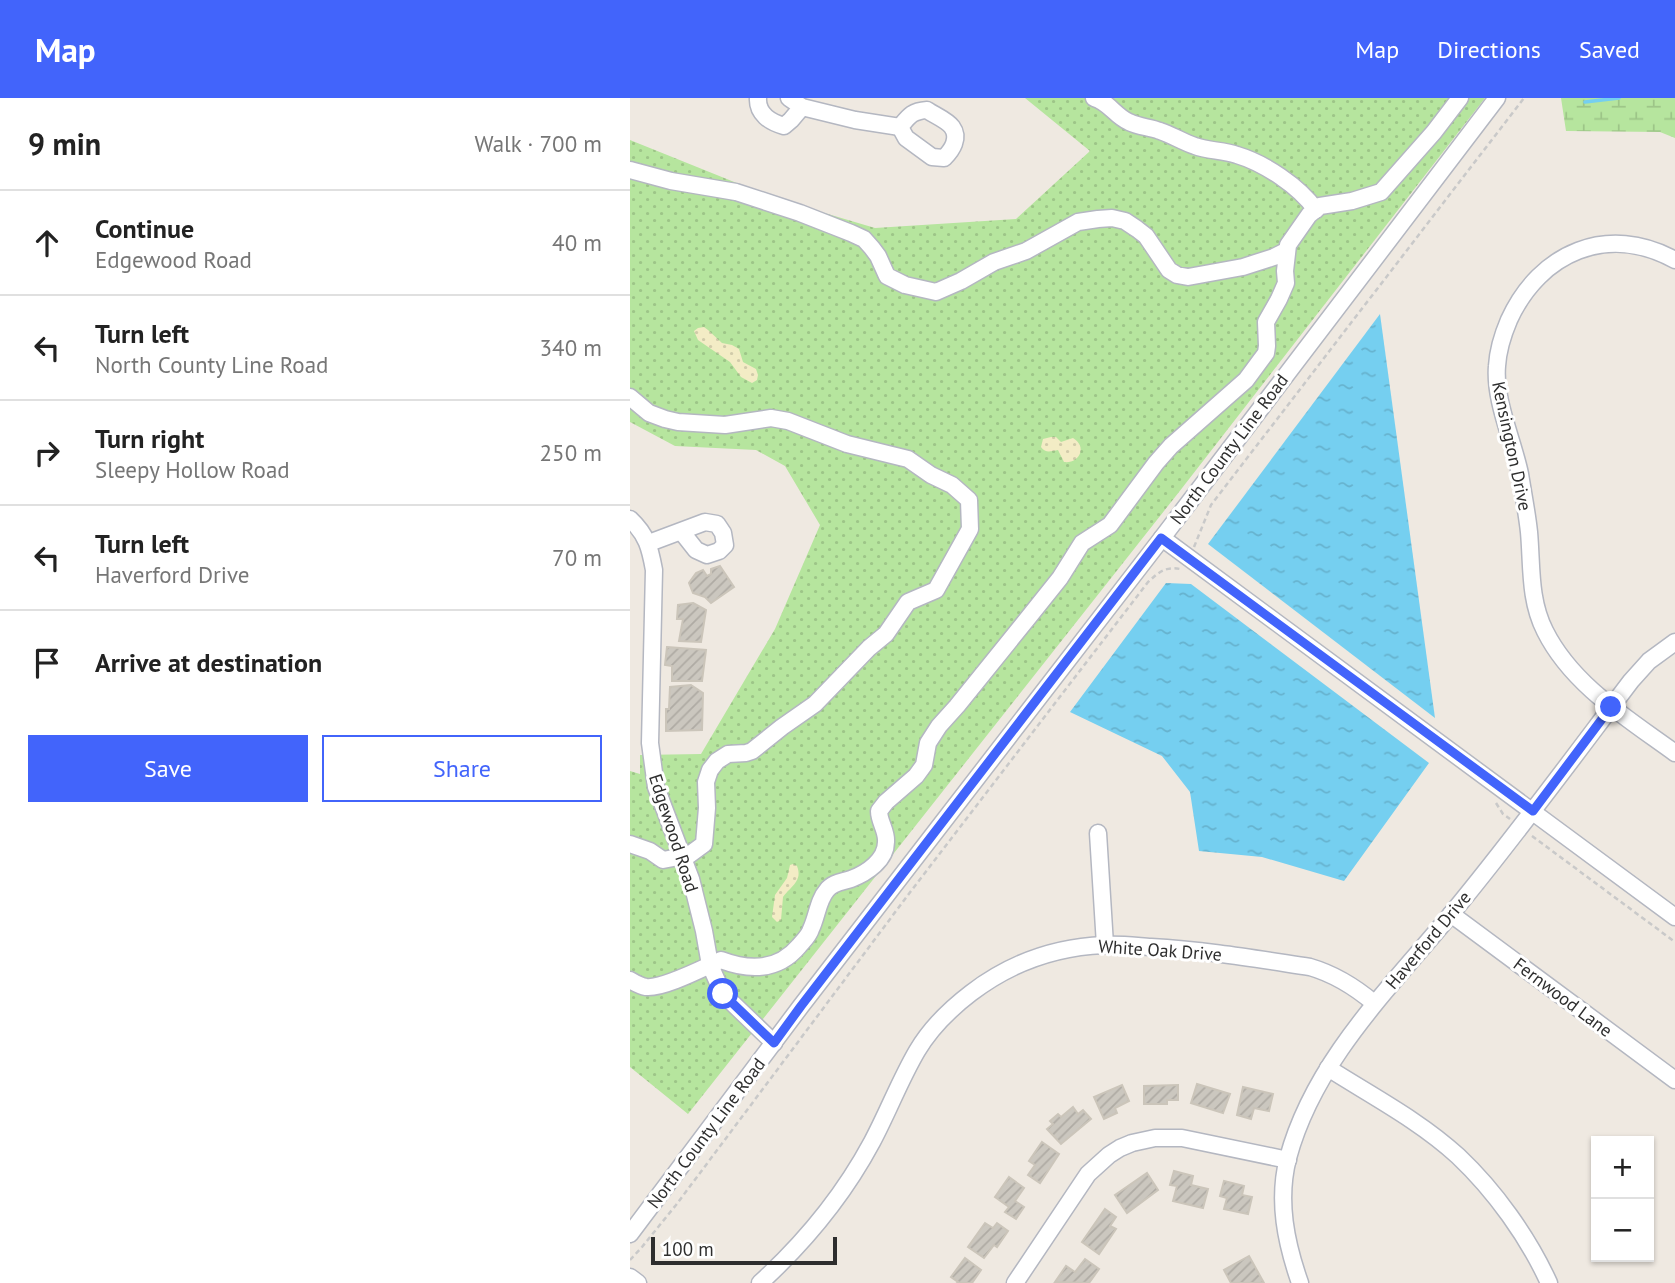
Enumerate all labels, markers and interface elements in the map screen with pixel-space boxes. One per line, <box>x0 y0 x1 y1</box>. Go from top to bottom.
text: Map <box>35 28 96 71</box>
text: Map <box>1355 34 1399 65</box>
text: Directions <box>1437 34 1541 65</box>
text: Saved <box>1579 34 1640 65</box>
text: 9 min <box>28 124 101 163</box>
text: Walk · 700 m <box>475 129 602 158</box>
text: Continue <box>95 212 194 245</box>
icon: ahead <box>28 224 66 262</box>
text: 40 m <box>552 228 602 257</box>
text: Edgewood Road <box>95 245 252 274</box>
text: Turn left <box>95 317 189 350</box>
icon: left <box>28 329 66 367</box>
text: 340 m <box>540 333 602 362</box>
text: North County Line Road <box>95 350 328 379</box>
street label: North County Line Road <box>1165 369 1293 529</box>
street label: Kensington Drive <box>1487 379 1537 513</box>
text: Turn right <box>95 422 204 455</box>
icon: right <box>28 434 66 472</box>
text: 250 m <box>540 438 602 467</box>
text: Sleepy Hollow Road <box>95 455 290 484</box>
text: Turn left <box>95 527 189 560</box>
icon: left <box>28 539 66 577</box>
text: 70 m <box>552 543 602 572</box>
text: Haverford Drive <box>95 560 250 589</box>
icon: arrive <box>28 644 66 682</box>
text: Arrive at destination <box>95 646 322 679</box>
route end <box>1595 691 1626 722</box>
button: Save <box>28 735 308 802</box>
button: Share <box>322 735 602 802</box>
street label: Edgewood Road <box>644 771 704 895</box>
street label: Haverford Drive <box>1380 886 1476 994</box>
street label: White Oak Drive <box>1097 934 1223 966</box>
street label: Fernwood Lane <box>1509 952 1617 1042</box>
route start <box>707 978 738 1009</box>
street label: North County Line Road <box>642 1053 770 1213</box>
map controls <box>1591 1136 1654 1262</box>
button: + <box>1591 1136 1654 1199</box>
button: − <box>1591 1199 1654 1262</box>
scale bar <box>651 1234 836 1266</box>
text: 100 m <box>662 1237 714 1261</box>

